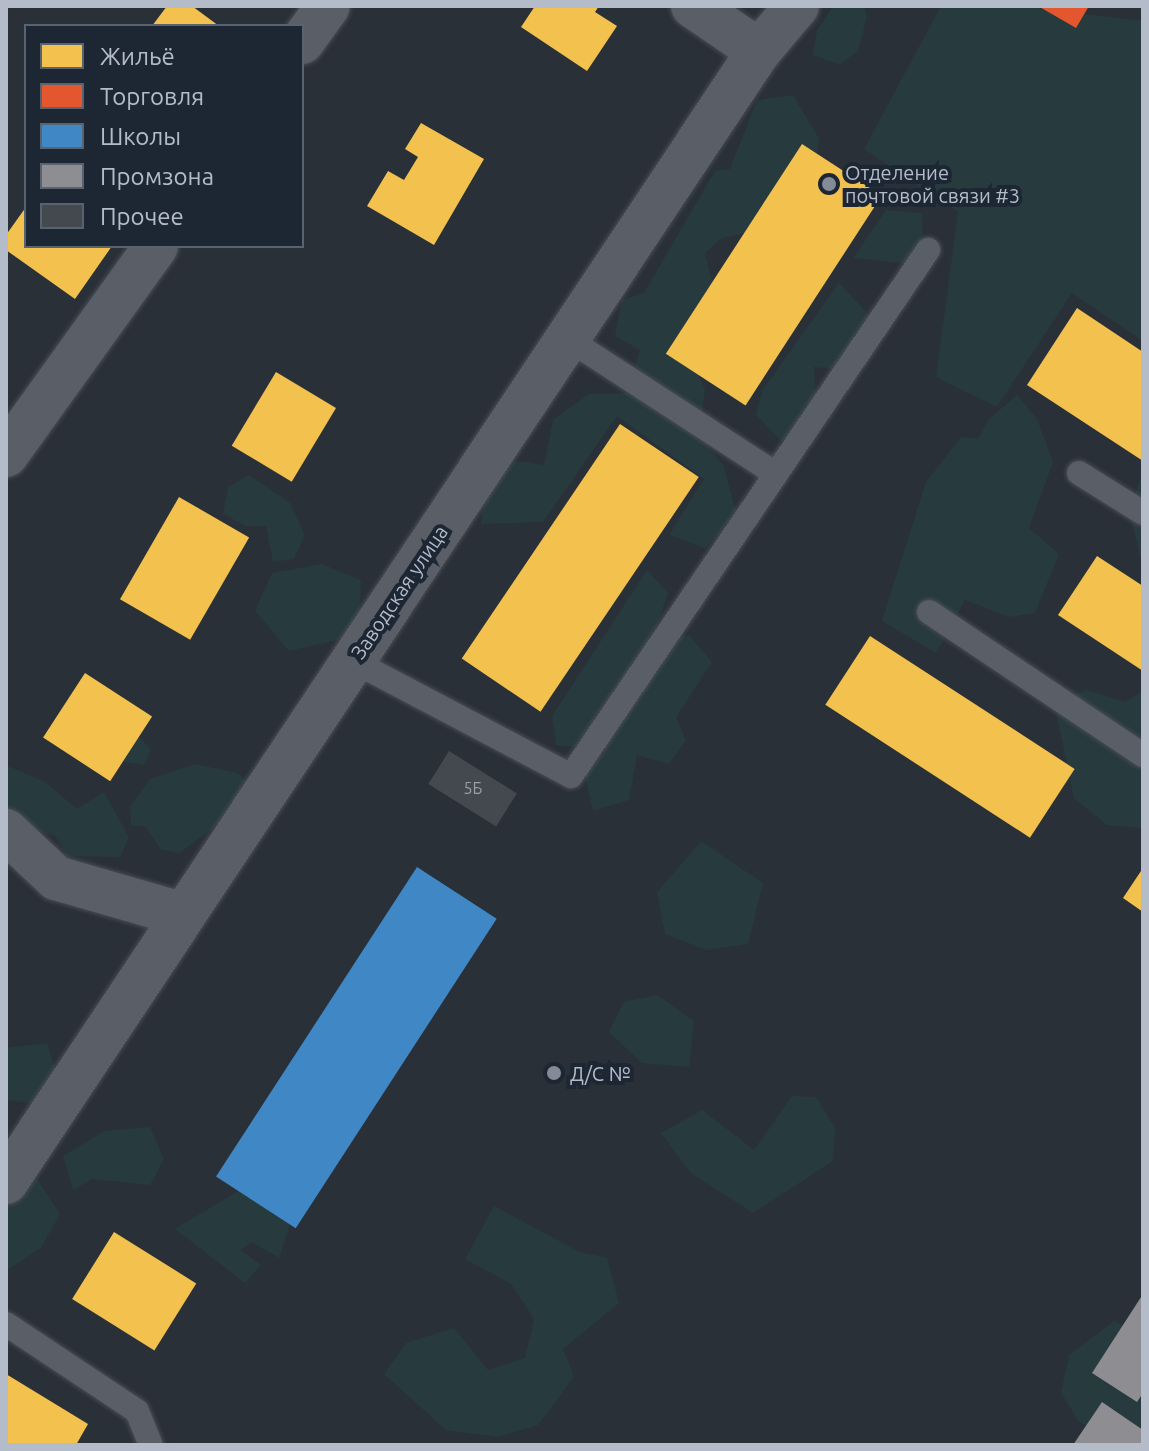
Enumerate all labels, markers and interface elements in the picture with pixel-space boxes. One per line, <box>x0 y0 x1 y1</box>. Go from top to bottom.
legend <box>24 24 304 248</box>
text: Жильё <box>100 43 175 70</box>
text: Торговля <box>100 83 204 110</box>
text: Школы <box>100 123 181 150</box>
place label: Отделение почтовой связи #3 <box>845 160 1020 207</box>
text: Промзона <box>100 163 214 190</box>
marker: Отделение почтовой связи #3 <box>820 175 838 193</box>
text: Прочее <box>100 203 184 230</box>
street label: Заводская улица <box>345 521 453 663</box>
house number: 5Б <box>464 778 482 798</box>
place label: Д/С № <box>570 1061 631 1085</box>
marker: Д/С № <box>545 1064 563 1082</box>

